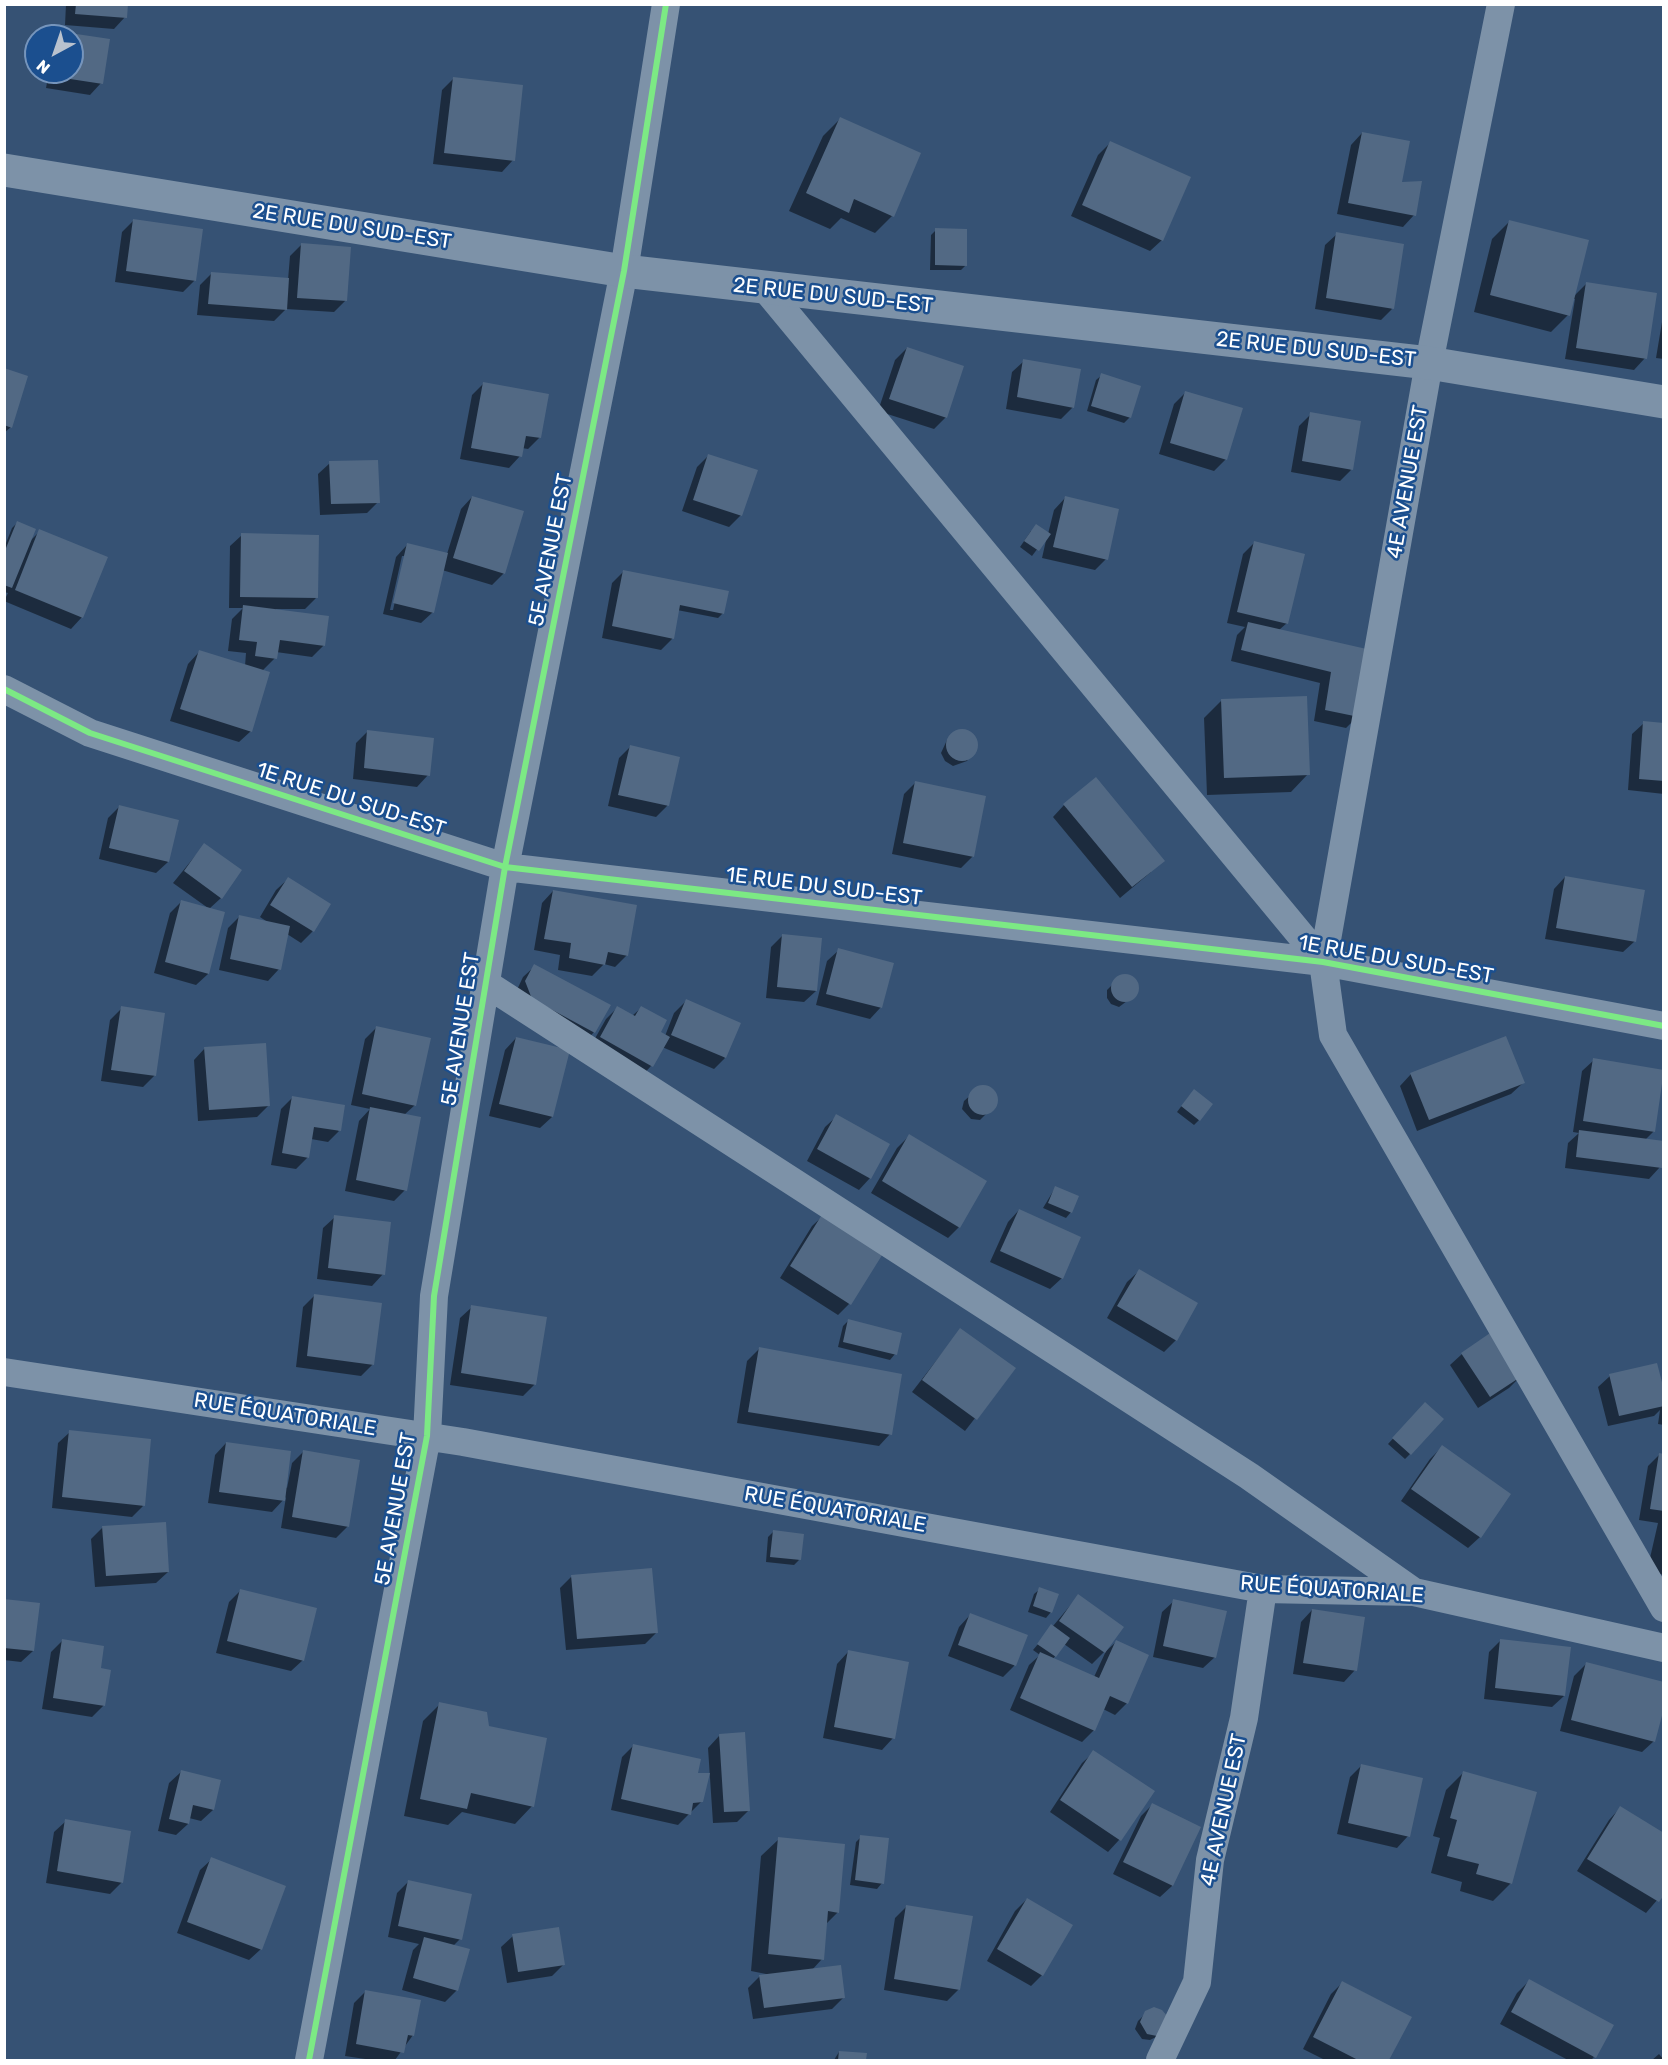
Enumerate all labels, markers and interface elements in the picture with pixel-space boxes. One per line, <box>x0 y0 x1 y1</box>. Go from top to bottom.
north arrow <box>24 24 84 84</box>
text: N <box>33 56 54 78</box>
street label: 2E RUE DU SUD-EST <box>251 199 453 255</box>
street label: 2E RUE DU SUD-EST <box>732 273 934 319</box>
street label: 2E RUE DU SUD-EST <box>1215 327 1417 373</box>
street label: 4E AVENUE EST <box>1382 403 1434 561</box>
street label: 5E AVENUE EST <box>524 472 578 628</box>
street label: 1E RUE DU SUD-EST <box>253 757 449 843</box>
street label: 1E RUE DU SUD-EST <box>724 862 924 912</box>
street label: 1E RUE DU SUD-EST <box>1297 930 1495 990</box>
street label: 5E AVENUE EST <box>436 951 486 1107</box>
street label: RUE ÉQUATORIALE <box>192 1388 378 1442</box>
street label: 5E AVENUE EST <box>370 1431 422 1587</box>
street label: RUE ÉQUATORIALE <box>742 1482 928 1538</box>
street label: RUE ÉQUATORIALE <box>1239 1571 1425 1609</box>
street label: 4E AVENUE EST <box>1196 1731 1252 1889</box>

